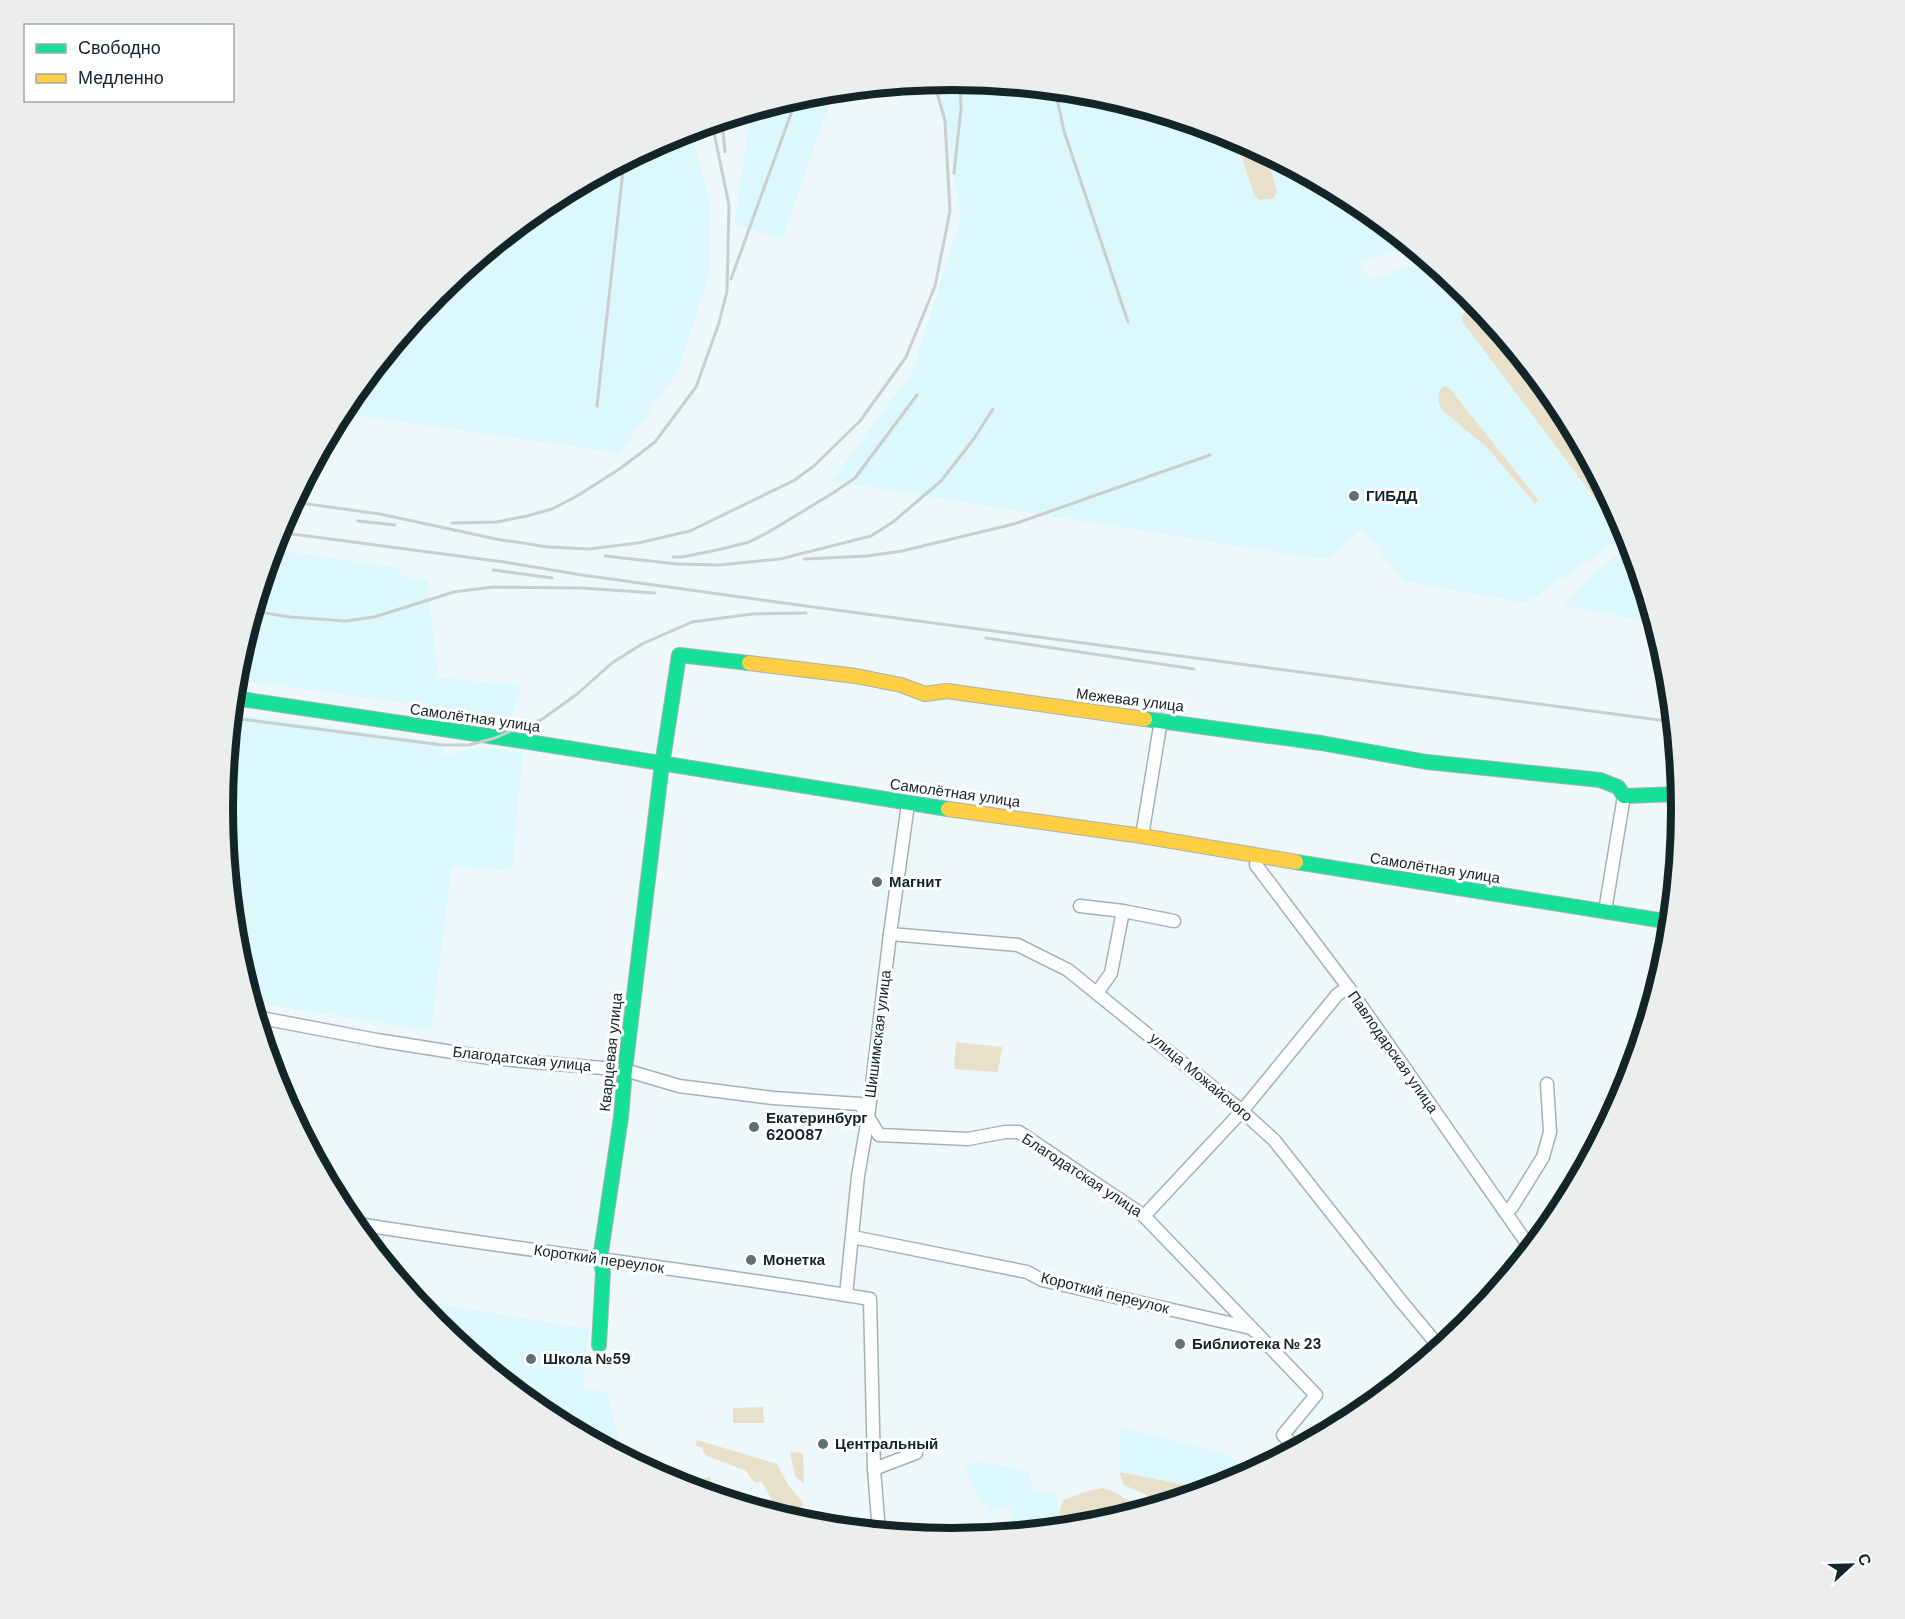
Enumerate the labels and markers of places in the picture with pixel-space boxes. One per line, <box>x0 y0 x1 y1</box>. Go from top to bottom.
place label: ГИБДД <box>1366 486 1418 506</box>
marker: ГИБДД <box>1347 489 1361 503</box>
place label: Магнит <box>889 872 942 892</box>
marker: Магнит <box>870 875 884 889</box>
place label: Екатеринбург 620087 <box>766 1108 868 1145</box>
marker: Екатеринбург 620087 <box>747 1120 761 1134</box>
place label: Монетка <box>763 1250 826 1270</box>
marker: Монетка <box>744 1253 758 1267</box>
place label: Библиотека № 23 <box>1192 1334 1321 1354</box>
marker: Библиотека № 23 <box>1173 1337 1187 1351</box>
place label: Школа №59 <box>543 1349 631 1369</box>
marker: Школа №59 <box>524 1352 538 1366</box>
place label: Центральный <box>835 1434 938 1454</box>
marker: Центральный <box>816 1437 830 1451</box>

